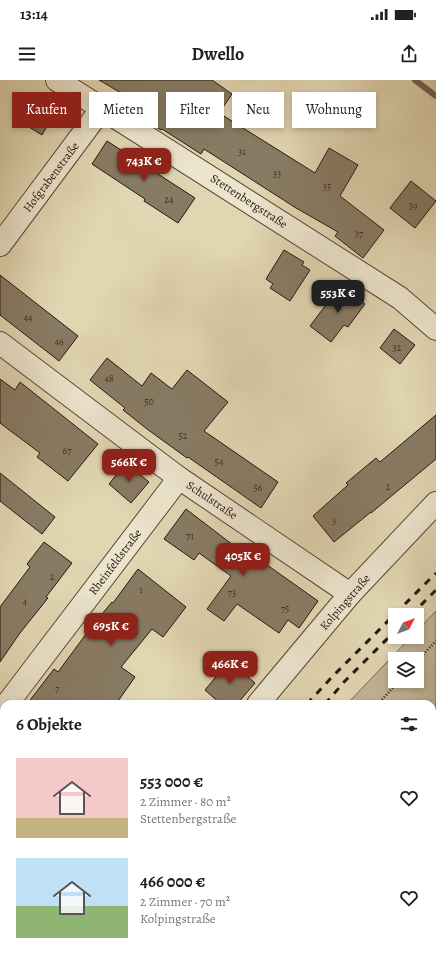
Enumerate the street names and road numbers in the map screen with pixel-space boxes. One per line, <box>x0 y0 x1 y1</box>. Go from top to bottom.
street label: Hofgrabenstraße <box>19 139 83 215</box>
street label: Stettenbergstraße <box>207 170 291 232</box>
street label: Schulstraße <box>183 477 241 523</box>
street label: Rheinfeldstraße <box>85 526 145 598</box>
street label: Kolpingstraße <box>316 570 374 634</box>

